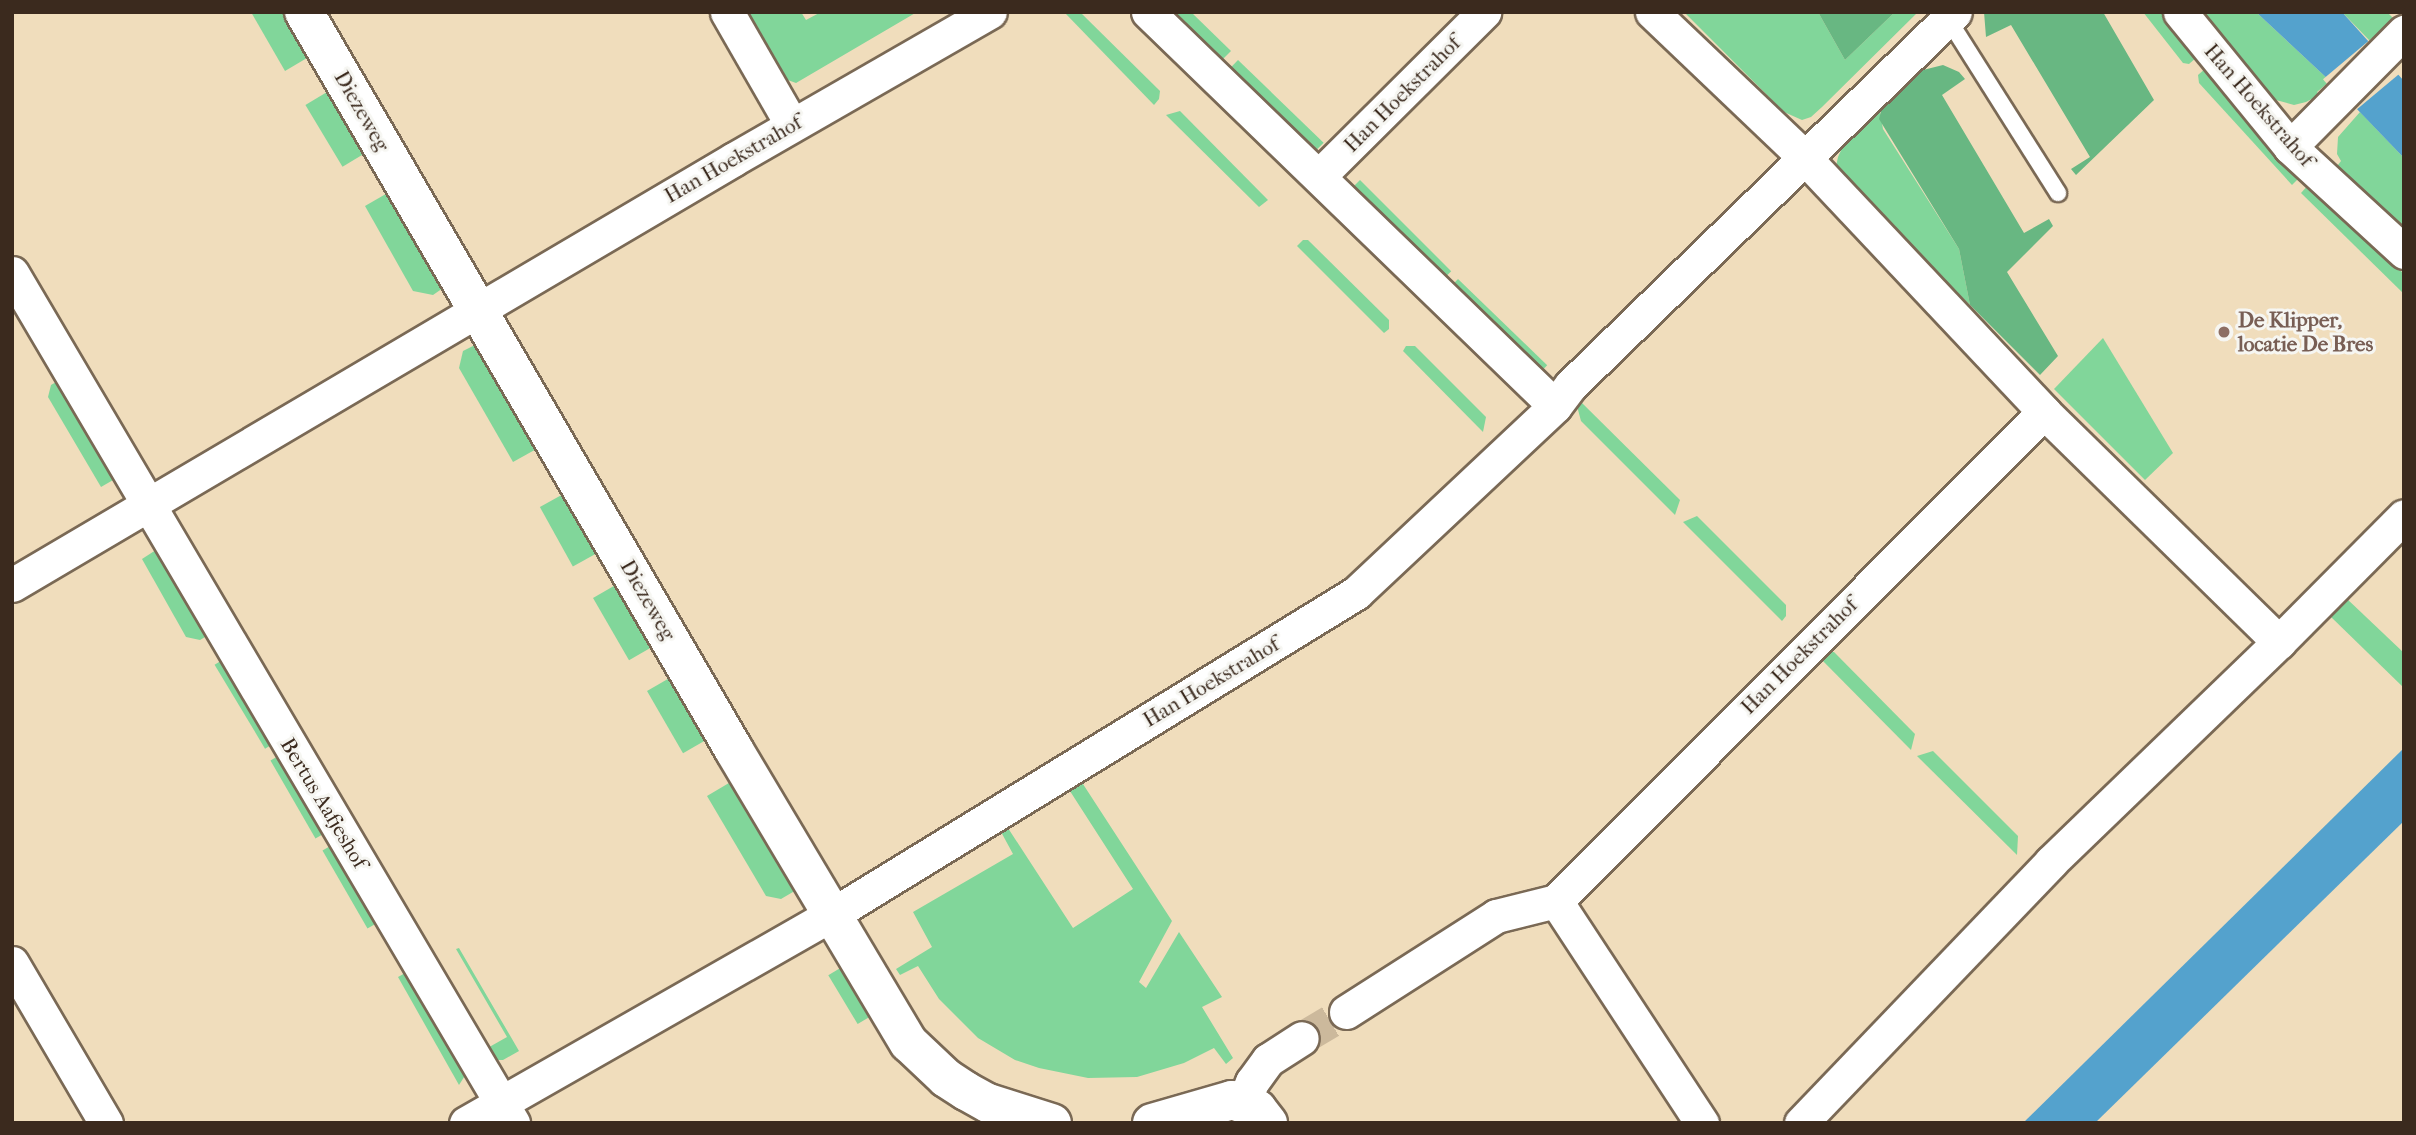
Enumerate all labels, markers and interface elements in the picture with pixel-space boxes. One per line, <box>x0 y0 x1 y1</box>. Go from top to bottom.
street label: Han Hoekstrahof <box>1339 31 1465 157</box>
street label: Han Hoekstrahof <box>2199 39 2319 171</box>
street label: Diezeweg <box>329 66 395 156</box>
street label: Han Hoekstrahof <box>660 110 806 208</box>
place label: De Klipper, locatie De Bres <box>2238 307 2373 357</box>
marker: De Klipper, locatie De Bres <box>2216 324 2232 340</box>
street label: Diezeweg <box>615 555 681 645</box>
street label: Han Hoekstrahof <box>1736 593 1862 719</box>
street label: Han Hoekstrahof <box>1138 632 1284 732</box>
street label: Bertus Aafjeshof <box>275 733 373 873</box>

